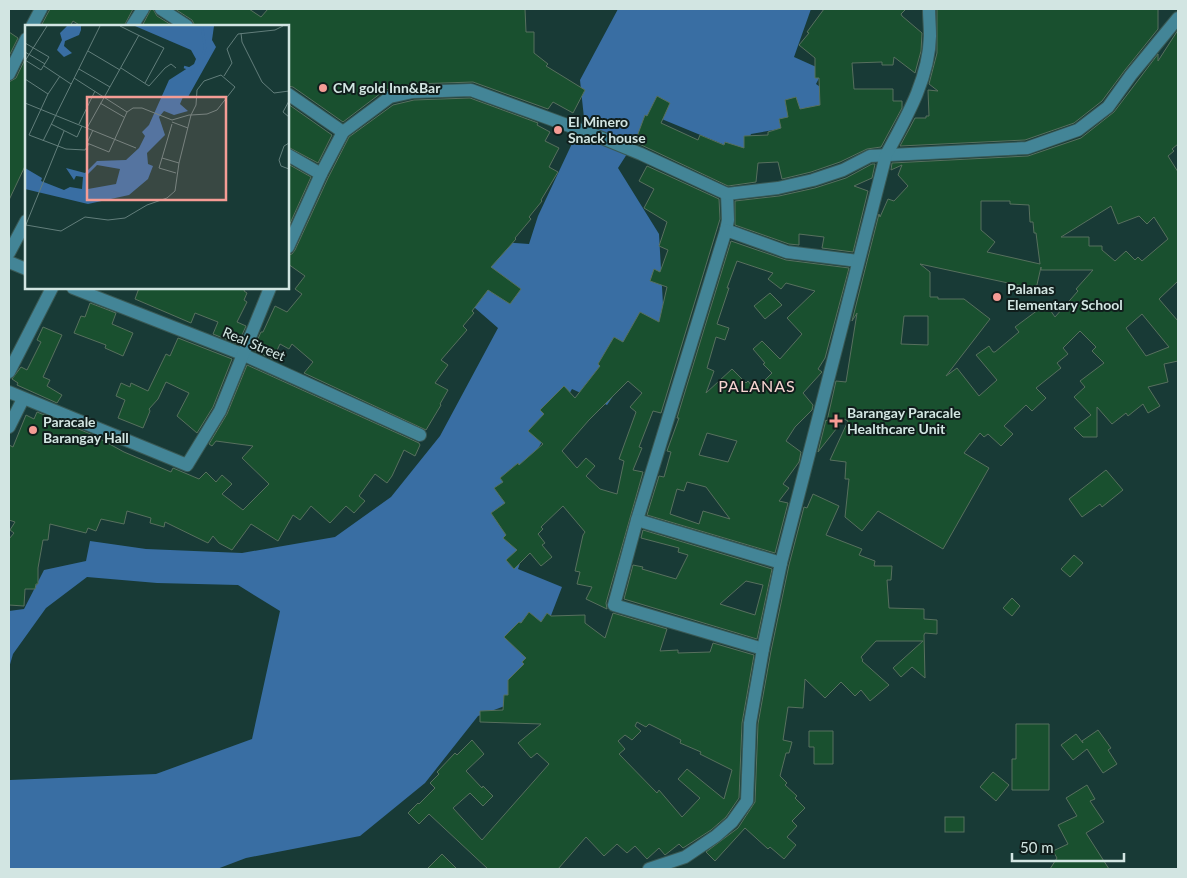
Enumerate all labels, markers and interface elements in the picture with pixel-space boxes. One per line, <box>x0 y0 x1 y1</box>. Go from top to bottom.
inset map <box>25 25 289 289</box>
place label: CM gold Inn&Bar <box>333 79 441 96</box>
marker: CM gold Inn&Bar <box>317 82 329 94</box>
place label: El Minero Snack house <box>568 113 646 146</box>
marker: El Minero Snack house <box>552 124 564 136</box>
place label: Palanas Elementary School <box>1007 280 1123 313</box>
marker: Palanas Elementary School <box>991 291 1003 303</box>
street label: Real Street <box>220 323 288 364</box>
district label: PALANAS <box>718 376 796 395</box>
place label: Barangay Paracale Healthcare Unit <box>847 404 961 437</box>
place label: Paracale Barangay Hall <box>43 413 129 446</box>
marker: Barangay Paracale Healthcare Unit <box>829 414 843 428</box>
marker: Paracale Barangay Hall <box>27 424 39 436</box>
scale bar <box>1012 830 1124 862</box>
text: 50 m <box>1020 838 1054 856</box>

